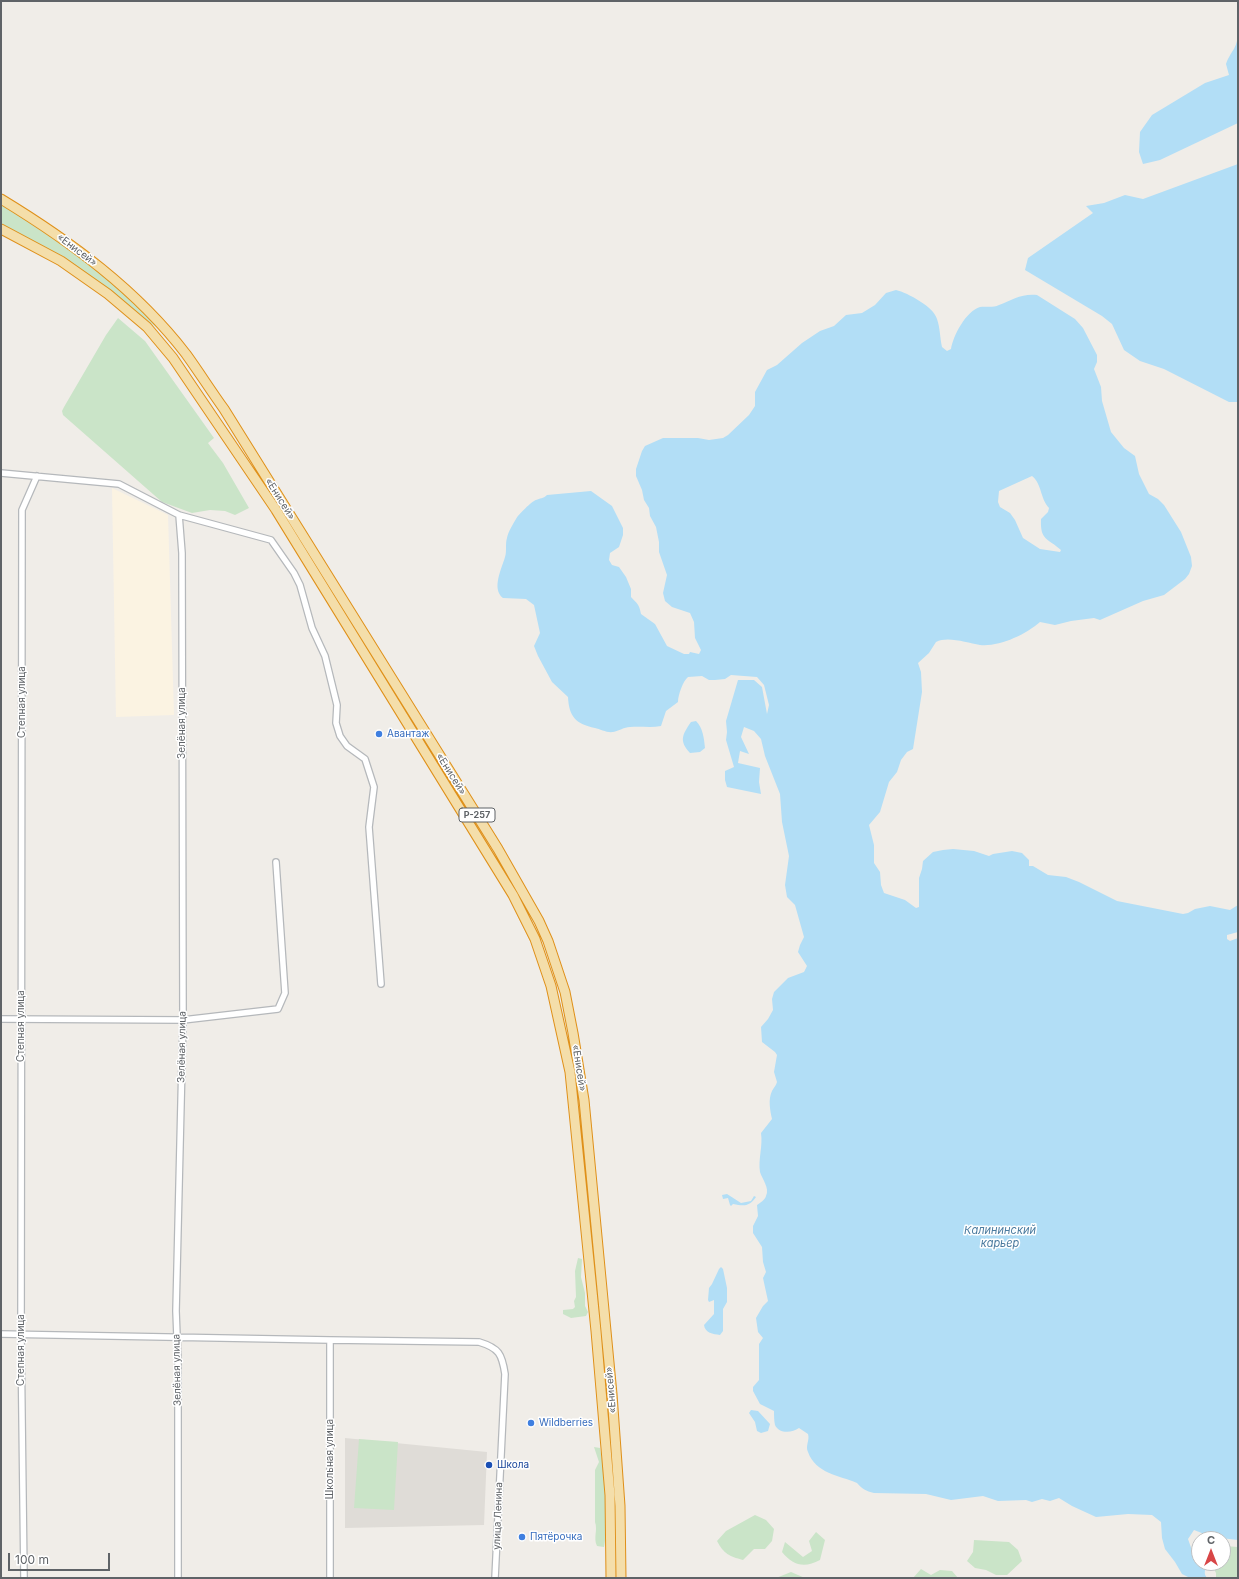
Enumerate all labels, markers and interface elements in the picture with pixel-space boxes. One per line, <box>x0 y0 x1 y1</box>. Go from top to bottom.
street label: «Енисей» <box>55 231 99 269</box>
street label: «Енисей» <box>262 476 298 522</box>
street label: Степная улица <box>16 666 28 738</box>
street label: Зелёная улица <box>176 687 188 759</box>
place label: Авантаж <box>387 728 429 740</box>
marker: Авантаж <box>374 729 384 739</box>
street label: «Енисей» <box>433 751 469 797</box>
road number: Р-257 <box>459 808 495 822</box>
street label: Степная улица <box>15 990 27 1062</box>
street label: Зелёная улица <box>175 1011 189 1083</box>
street label: «Енисей» <box>569 1044 589 1092</box>
water label: Калининский карьер <box>964 1224 1036 1250</box>
street label: Степная улица <box>15 1314 27 1386</box>
street label: Зелёная улица <box>170 1334 184 1406</box>
street label: «Енисей» <box>603 1366 619 1414</box>
place label: Wildberries <box>539 1417 593 1429</box>
marker: Wildberries <box>526 1418 536 1428</box>
street label: Школьная улица <box>324 1419 336 1499</box>
place label: Школа <box>497 1459 529 1471</box>
marker: Школа <box>484 1460 494 1470</box>
street label: улица Ленина <box>491 1482 505 1550</box>
place label: Пятёрочка <box>530 1531 582 1543</box>
north arrow <box>1191 1531 1231 1571</box>
marker: Пятёрочка <box>517 1532 527 1542</box>
text: С <box>1207 1533 1215 1547</box>
scale bar <box>10 1545 112 1571</box>
text: 100 m <box>15 1552 49 1567</box>

